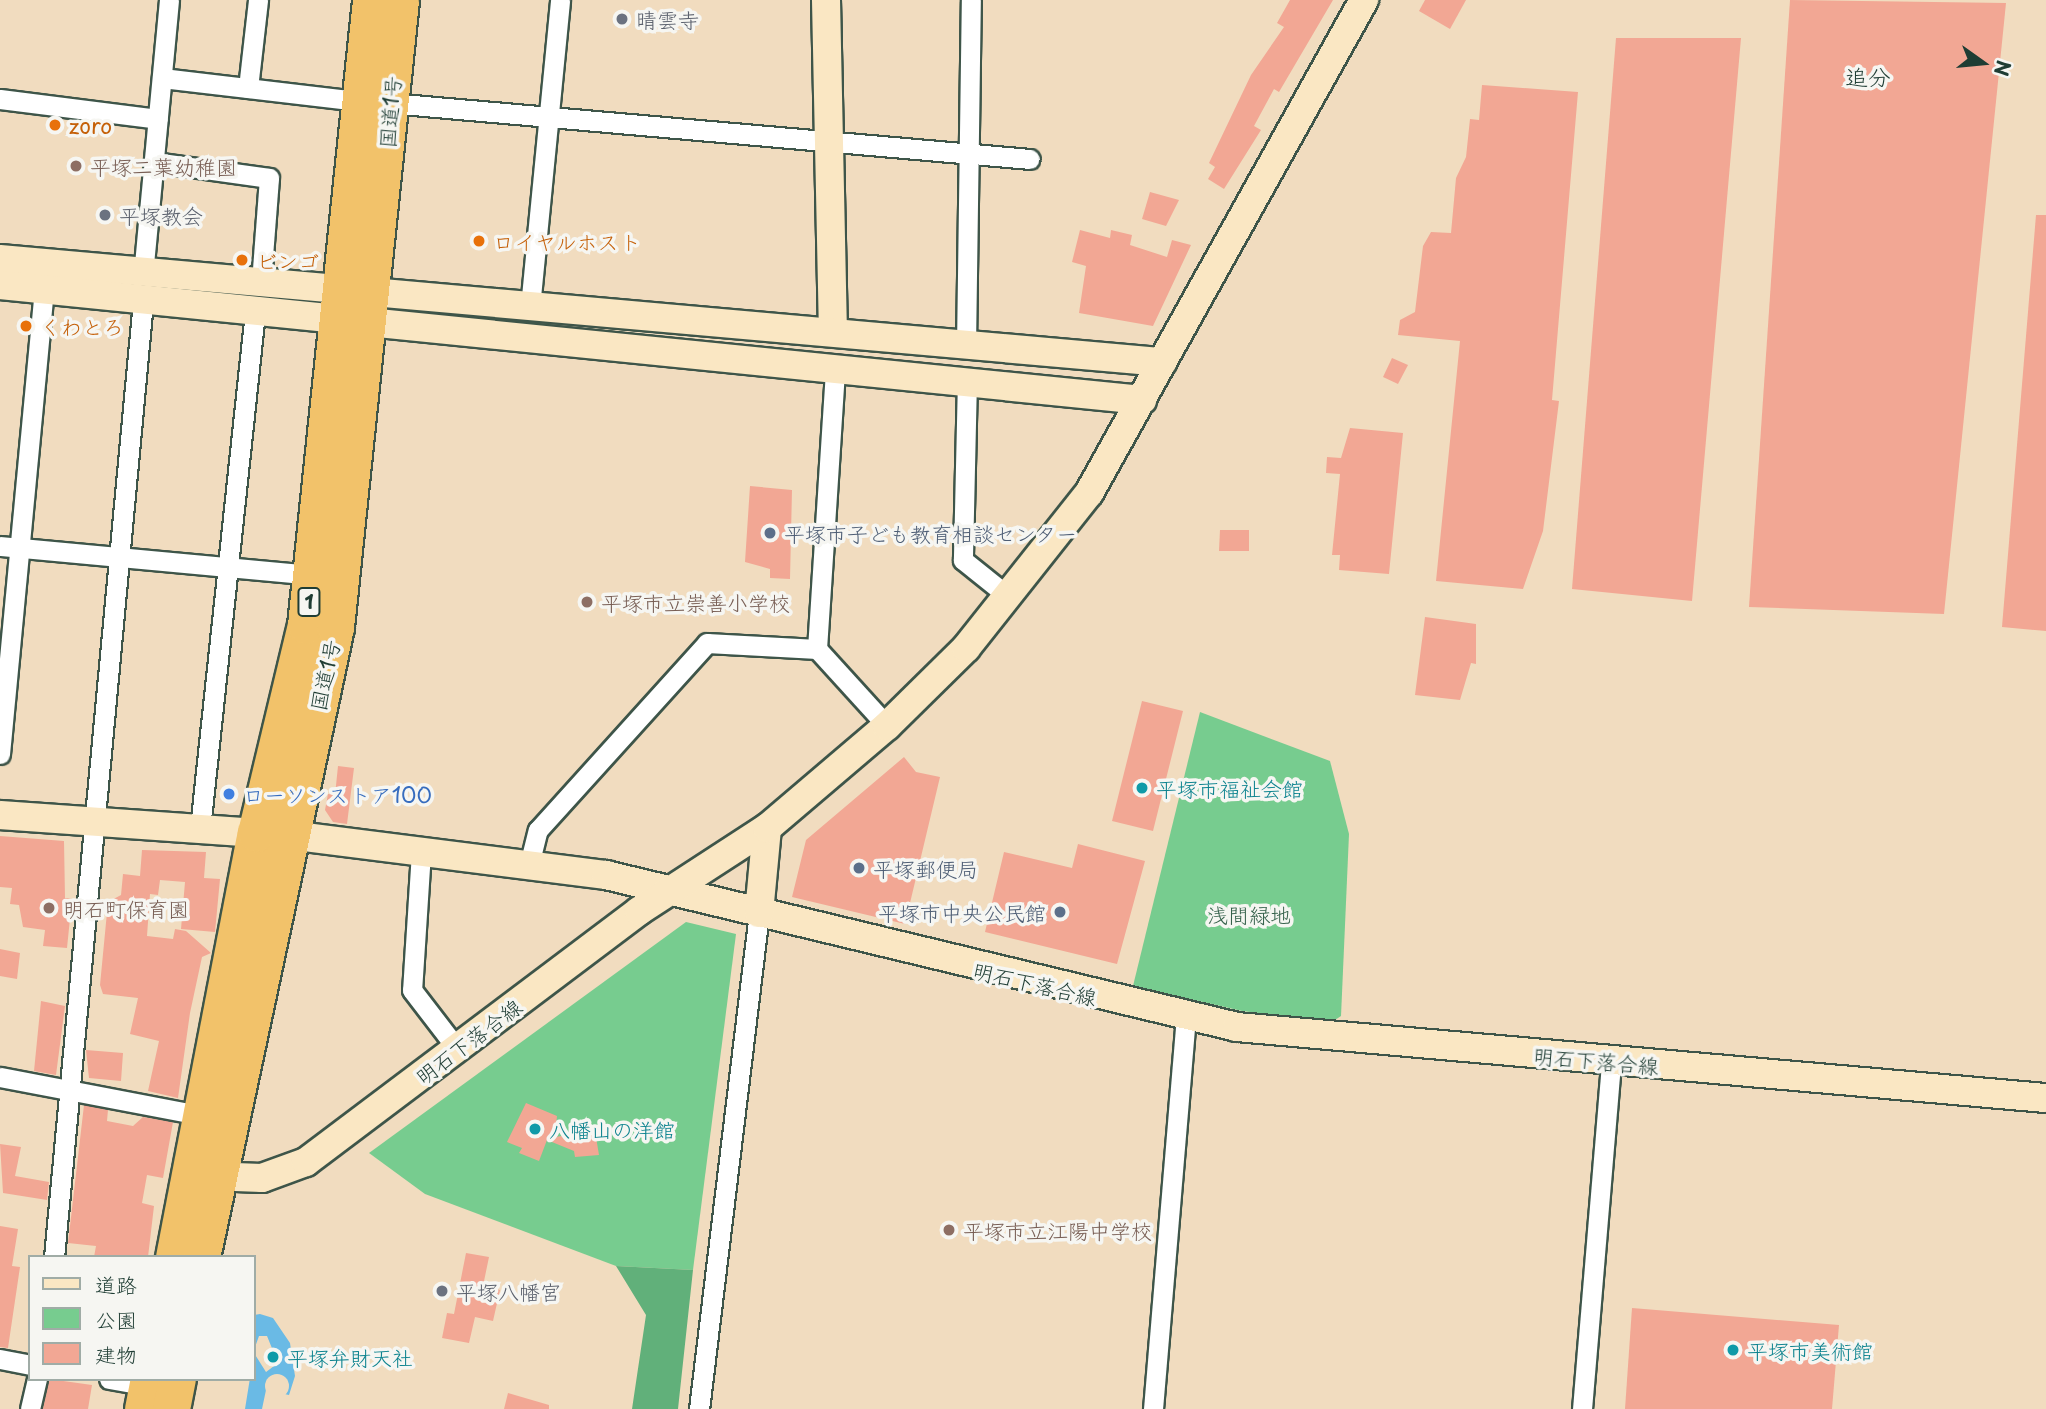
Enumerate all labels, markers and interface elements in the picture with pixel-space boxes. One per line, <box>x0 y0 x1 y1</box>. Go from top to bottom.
place label: 晴雲寺 <box>636 6 699 32</box>
marker: 晴雲寺 <box>614 11 630 27</box>
north arrow <box>1948 28 2018 98</box>
text: N <box>1988 58 2019 79</box>
district label: 追分 <box>1845 63 1891 91</box>
street label: 国道1号 <box>373 75 405 149</box>
place label: zoro <box>69 112 112 138</box>
marker: zoro <box>47 117 63 133</box>
place label: 平塚二葉幼稚園 <box>90 153 237 179</box>
marker: 平塚二葉幼稚園 <box>68 158 84 174</box>
place label: 平塚教会 <box>119 202 203 228</box>
marker: 平塚教会 <box>97 207 113 223</box>
place label: ロイヤルホスト <box>493 228 640 254</box>
marker: ロイヤルホスト <box>471 233 487 249</box>
place label: ビンゴ <box>256 247 319 273</box>
marker: ビンゴ <box>234 252 250 268</box>
place label: くわとろ <box>40 313 124 339</box>
marker: くわとろ <box>18 318 34 334</box>
place label: 平塚市子ども教育相談センター <box>784 520 1078 546</box>
marker: 平塚市子ども教育相談センター <box>762 525 778 541</box>
road number: 1 <box>297 586 321 618</box>
place label: 平塚市立崇善小学校 <box>601 589 790 615</box>
marker: 平塚市立崇善小学校 <box>579 594 595 610</box>
street label: 国道1号 <box>304 637 344 713</box>
place label: 平塚市福祉会館 <box>1156 775 1303 801</box>
marker: 平塚市福祉会館 <box>1134 780 1150 796</box>
place label: ローソンストア100 <box>243 781 430 807</box>
marker: ローソンストア100 <box>221 786 237 802</box>
place label: 平塚郵便局 <box>873 855 978 881</box>
marker: 平塚郵便局 <box>851 860 867 876</box>
place label: 明石町保育園 <box>63 895 189 921</box>
place label: 平塚市中央公民館 <box>878 899 1046 925</box>
marker: 明石町保育園 <box>41 900 57 916</box>
park label: 浅間緑地 <box>1207 901 1291 927</box>
marker: 平塚市中央公民館 <box>1052 904 1068 920</box>
street label: 明石下落合線 <box>971 957 1099 1009</box>
street label: 明石下落合線 <box>410 993 526 1089</box>
street label: 明石下落合線 <box>1532 1042 1660 1078</box>
place label: 八幡山の洋館 <box>549 1116 675 1142</box>
marker: 八幡山の洋館 <box>527 1121 543 1137</box>
place label: 平塚市立江陽中学校 <box>963 1217 1152 1243</box>
marker: 平塚市立江陽中学校 <box>941 1222 957 1238</box>
legend <box>28 1255 256 1381</box>
text: 道路 <box>95 1268 137 1300</box>
place label: 平塚八幡宮 <box>456 1278 561 1304</box>
marker: 平塚八幡宮 <box>434 1283 450 1299</box>
text: 公園 <box>95 1303 137 1335</box>
place label: 平塚市美術館 <box>1747 1337 1873 1363</box>
text: 建物 <box>95 1338 137 1370</box>
marker: 平塚市美術館 <box>1725 1342 1741 1358</box>
place label: 平塚弁財天社 <box>287 1344 413 1370</box>
marker: 平塚弁財天社 <box>265 1349 281 1365</box>

